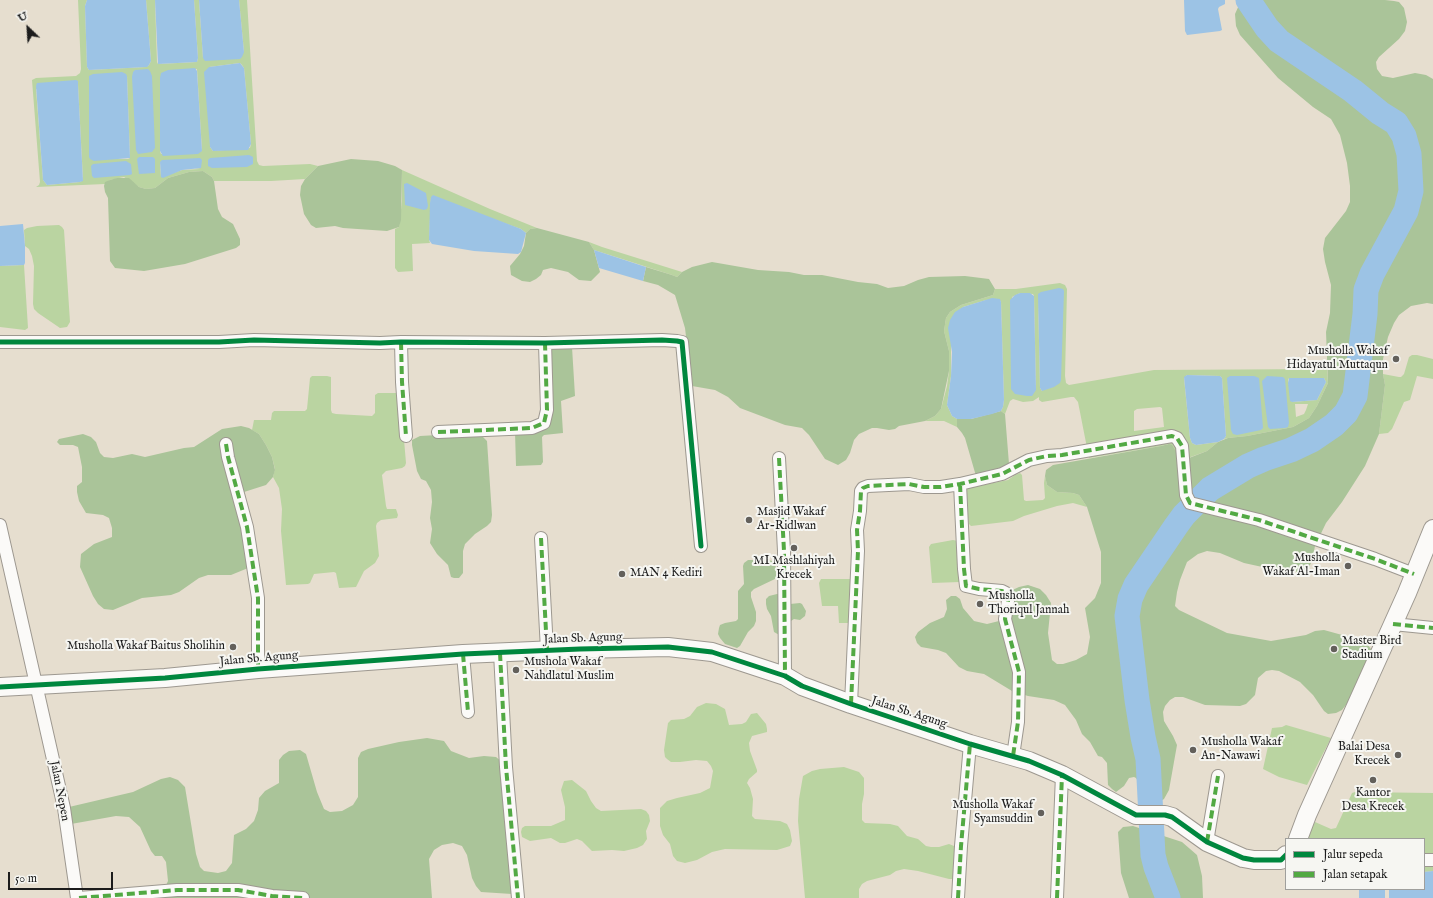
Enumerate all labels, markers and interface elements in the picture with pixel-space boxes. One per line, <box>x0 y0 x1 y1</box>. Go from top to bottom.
north arrow <box>8 8 48 48</box>
text: U <box>16 9 30 25</box>
place label: Musholla Wakaf Hidayatul Muttaqun <box>1286 345 1388 373</box>
marker: Musholla Wakaf Hidayatul Muttaqun <box>1391 354 1401 364</box>
place label: Masjid Wakaf Ar-Ridlwan <box>757 506 825 534</box>
marker: Masjid Wakaf Ar-Ridlwan <box>744 515 754 525</box>
marker: MI Mashlahiyah Krecek <box>789 543 799 553</box>
place label: Musholla Wakaf Al-Iman <box>1263 552 1340 580</box>
place label: MI Mashlahiyah Krecek <box>753 555 835 583</box>
marker: Musholla Wakaf Al-Iman <box>1343 561 1353 571</box>
place label: MAN 4 Kediri <box>630 567 702 581</box>
marker: MAN 4 Kediri <box>617 569 627 579</box>
place label: Musholla Thoriqul Jannah <box>988 590 1069 618</box>
marker: Musholla Thoriqul Jannah <box>975 599 985 609</box>
street label: Jalan Sb. Agung <box>543 630 623 648</box>
place label: Master Bird Stadium <box>1342 635 1401 663</box>
place label: Musholla Wakaf Baitus Sholihin <box>67 640 225 654</box>
marker: Musholla Wakaf Baitus Sholihin <box>228 642 238 652</box>
marker: Master Bird Stadium <box>1329 644 1339 654</box>
street label: Jalan Sb. Agung <box>219 648 299 670</box>
place label: Mushola Wakaf Nahdlatul Muslim <box>524 656 614 684</box>
marker: Mushola Wakaf Nahdlatul Muslim <box>511 665 521 675</box>
street label: Jalan Sb. Agung <box>869 694 949 732</box>
place label: Musholla Wakaf An-Nawawi <box>1201 736 1282 764</box>
place label: Balai Desa Krecek <box>1338 741 1390 769</box>
marker: Musholla Wakaf An-Nawawi <box>1188 745 1198 755</box>
marker: Balai Desa Krecek <box>1393 750 1403 760</box>
street label: Jalan Nepen <box>46 760 72 822</box>
marker: Kantor Desa Krecek <box>1368 775 1378 785</box>
place label: Kantor Desa Krecek <box>1342 787 1404 815</box>
place label: Musholla Wakaf Syamsuddin <box>952 799 1033 827</box>
marker: Musholla Wakaf Syamsuddin <box>1036 808 1046 818</box>
legend <box>1285 838 1425 890</box>
text: Jalur sepeda <box>1323 847 1383 862</box>
scale bar <box>10 864 115 890</box>
text: Jalan setapak <box>1323 867 1387 882</box>
text: 50 m <box>15 871 37 886</box>

